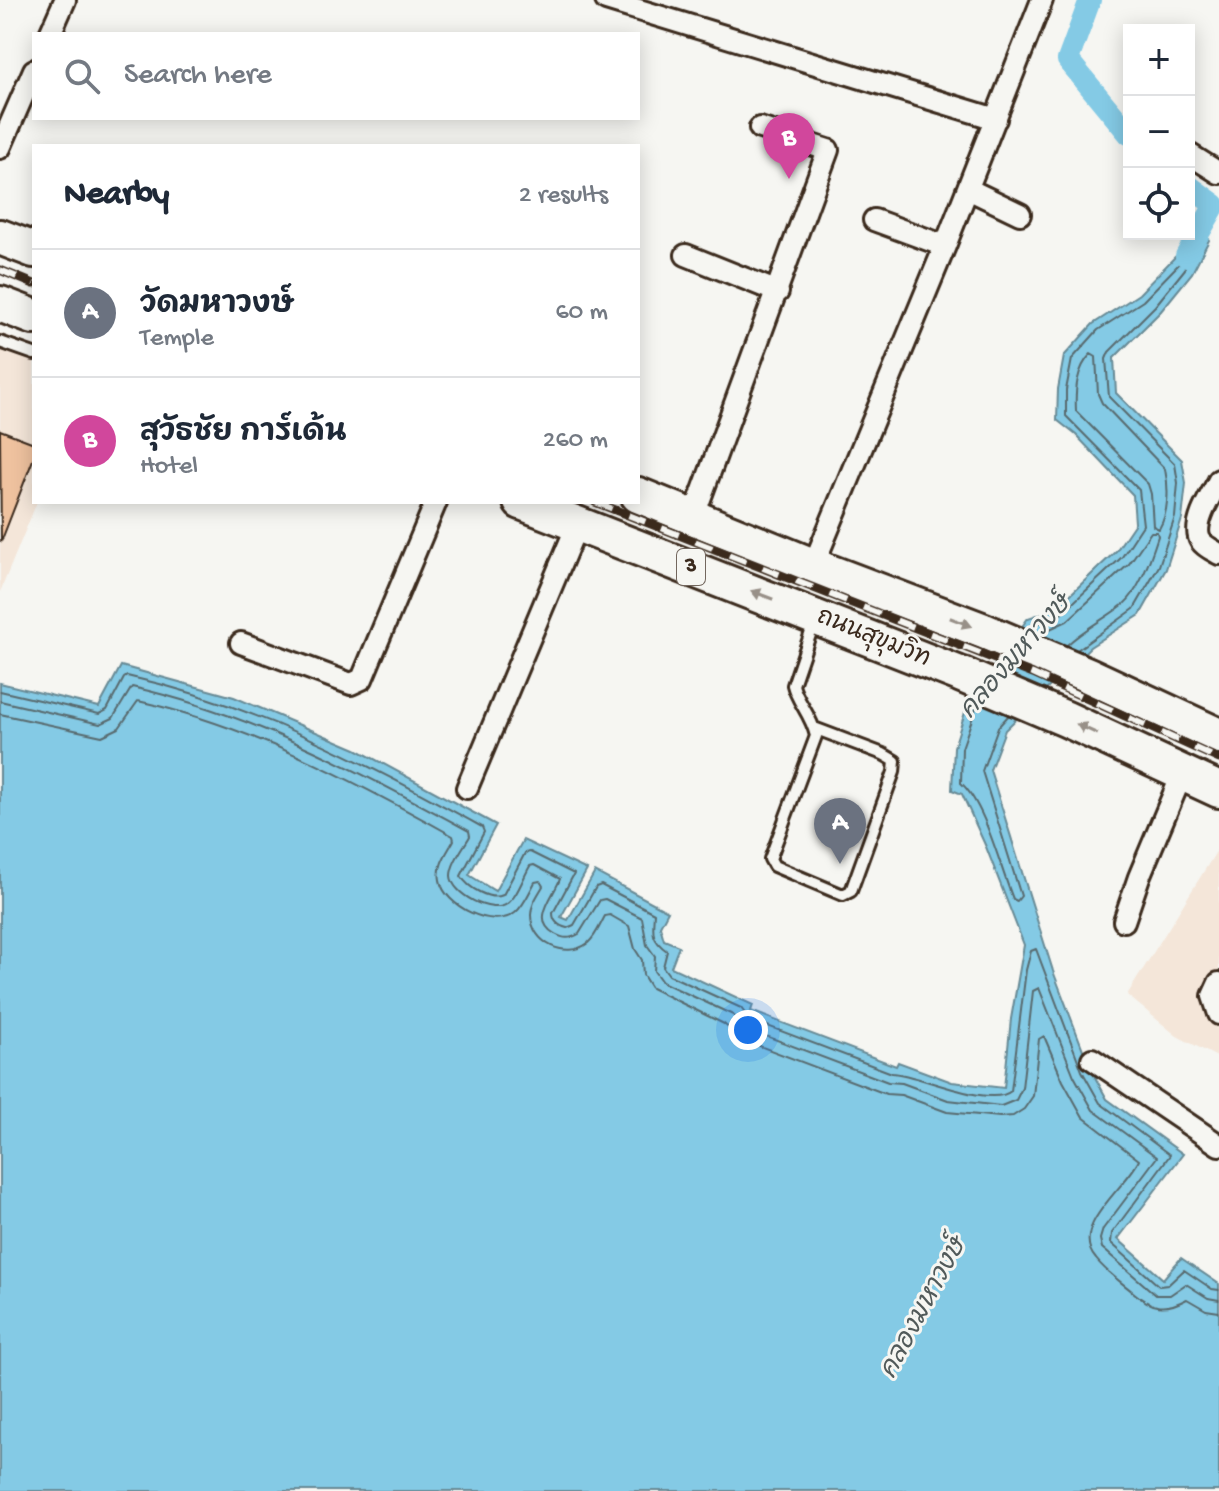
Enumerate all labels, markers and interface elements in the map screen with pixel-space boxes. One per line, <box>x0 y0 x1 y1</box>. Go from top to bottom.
map controls <box>1123 24 1195 240</box>
button: + <box>1123 24 1195 96</box>
search box <box>32 32 640 120</box>
icon: search <box>60 54 104 98</box>
text: Search here <box>124 59 272 94</box>
button: − <box>1123 96 1195 168</box>
pin: B <box>763 113 815 179</box>
button: locate <box>1123 168 1195 240</box>
text: Nearby <box>64 176 169 216</box>
text: 2 results <box>519 181 608 212</box>
text: วัดมหาวงษ์ <box>140 289 294 324</box>
text: A <box>82 298 98 329</box>
text: 60 m <box>555 298 608 329</box>
text: Temple <box>140 324 214 355</box>
text: สุวัธชัย การ์เด้น <box>140 417 346 452</box>
text: B <box>83 426 97 457</box>
text: 260 m <box>543 426 608 457</box>
text: Hotel <box>140 452 198 483</box>
road number: 3 <box>677 549 705 585</box>
water label: คลองมหาวงษ์ <box>950 583 1082 727</box>
one-way arrow <box>750 588 774 601</box>
street label: ถนนสุขุมวิท <box>812 600 935 675</box>
one-way arrow <box>949 616 973 629</box>
one-way arrow <box>1076 722 1099 736</box>
pin: A <box>814 798 866 864</box>
your location <box>728 1010 768 1050</box>
water label: คลองมหาวงษ์ <box>870 1227 977 1385</box>

